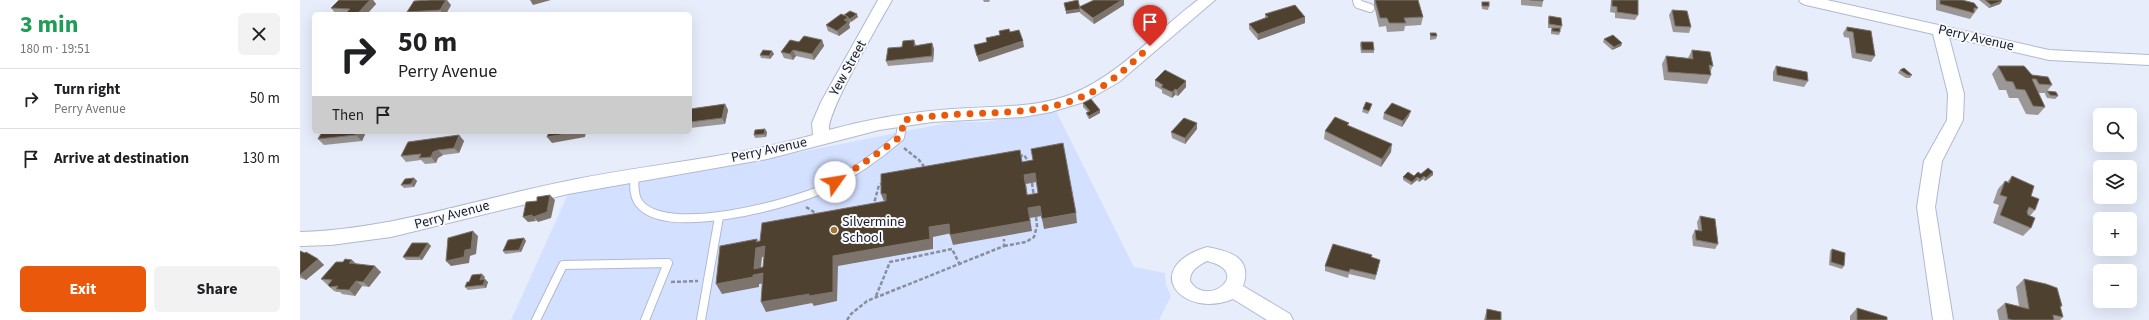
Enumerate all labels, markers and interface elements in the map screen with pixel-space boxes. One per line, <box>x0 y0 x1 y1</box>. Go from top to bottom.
pin <box>1133 5 1167 46</box>
text: 3 min <box>20 7 78 42</box>
icon: arrive <box>1139 11 1161 33</box>
button: close <box>238 13 280 55</box>
street label: Perry Avenue <box>1936 20 2016 56</box>
text: 50 m <box>398 22 457 62</box>
icon: right <box>332 28 384 80</box>
street label: Yew Street <box>824 36 872 100</box>
text: 180 m · 19:51 <box>20 40 90 58</box>
text: Perry Avenue <box>398 59 497 84</box>
text: Turn right <box>54 79 120 100</box>
icon: right <box>20 88 42 110</box>
text: 50 m <box>250 88 280 109</box>
text: Perry Avenue <box>54 100 126 118</box>
icon: arrive <box>372 104 394 126</box>
text: Then <box>332 105 364 126</box>
map controls <box>2093 108 2137 308</box>
button: search <box>2093 108 2137 152</box>
street label: Perry Avenue <box>729 132 809 168</box>
icon: arrive <box>20 148 42 170</box>
text: Arrive at destination <box>54 148 189 169</box>
text: 130 m <box>242 148 280 169</box>
button: layers <box>2093 160 2137 204</box>
position arrow <box>814 161 856 203</box>
street label: Perry Avenue <box>412 195 492 235</box>
place label: Silvermine School <box>842 212 904 248</box>
button: + <box>2093 212 2137 256</box>
marker: Silvermine School <box>829 225 839 235</box>
button: − <box>2093 264 2137 308</box>
button: Exit <box>20 266 146 312</box>
button: Share <box>154 266 280 312</box>

